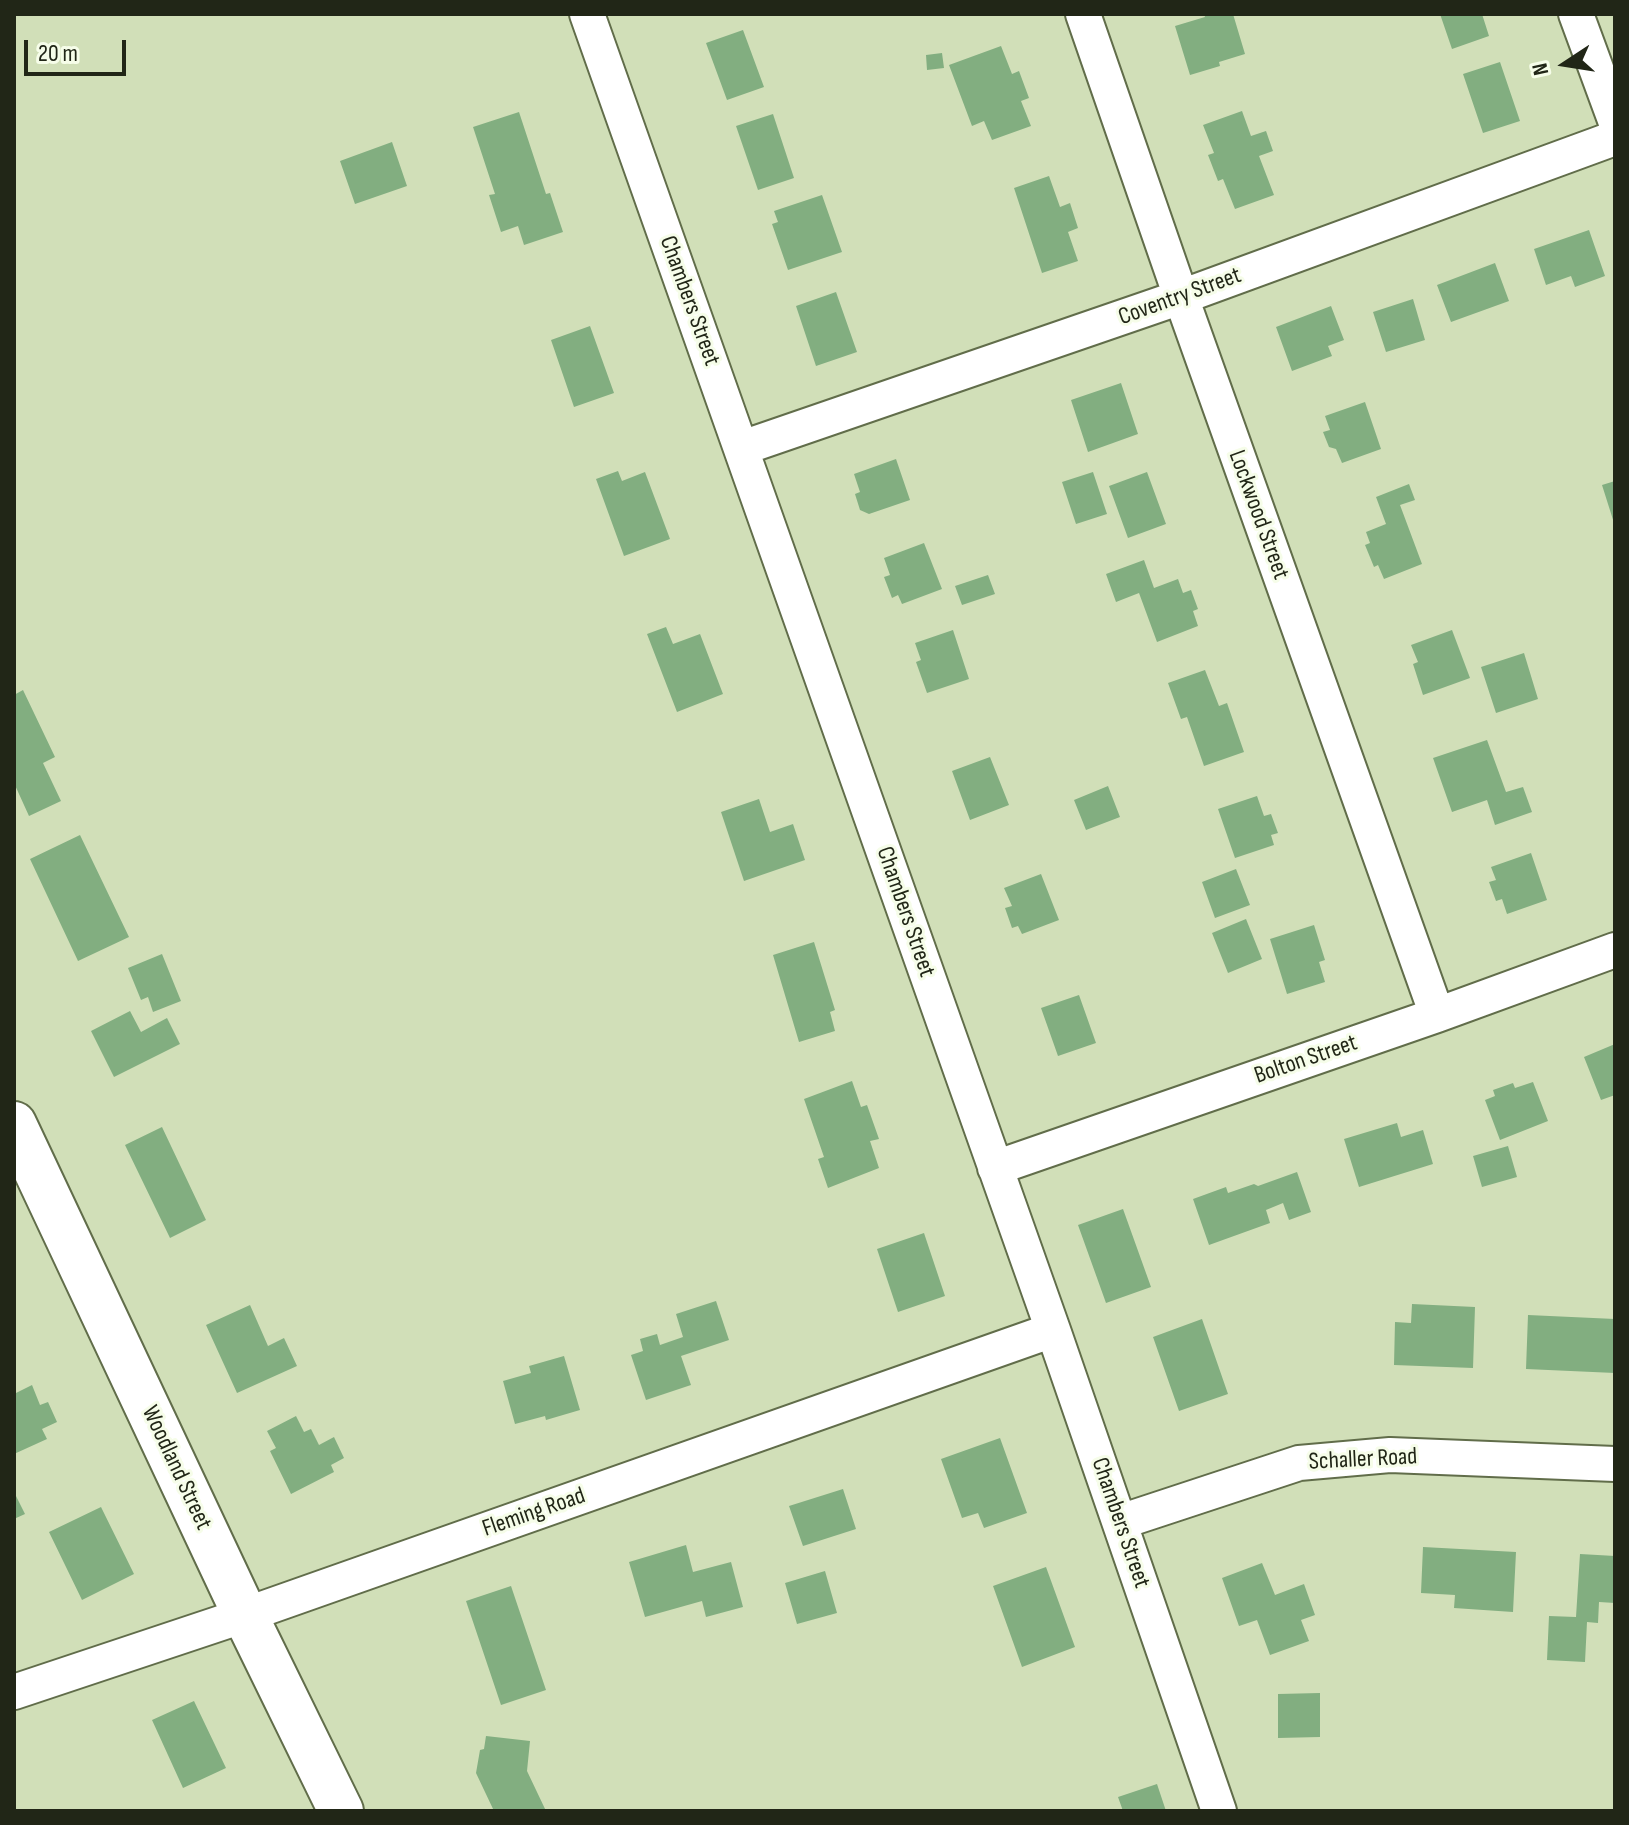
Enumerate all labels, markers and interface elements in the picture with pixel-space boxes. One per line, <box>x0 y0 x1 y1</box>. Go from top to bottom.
scale bar <box>28 24 130 74</box>
north arrow <box>1525 24 1605 104</box>
text: 20 m <box>38 39 78 68</box>
text: N <box>1527 61 1555 78</box>
street label: Chambers Street <box>652 232 726 370</box>
street label: Coventry Street <box>1115 261 1245 333</box>
street label: Lockwood Street <box>1221 447 1295 583</box>
street label: Chambers Street <box>869 843 941 981</box>
street label: Bolton Street <box>1251 1029 1361 1091</box>
street label: Woodland Street <box>135 1401 217 1535</box>
street label: Schaller Road <box>1308 1443 1418 1477</box>
street label: Chambers Street <box>1084 1454 1156 1592</box>
street label: Fleming Road <box>479 1482 589 1544</box>

